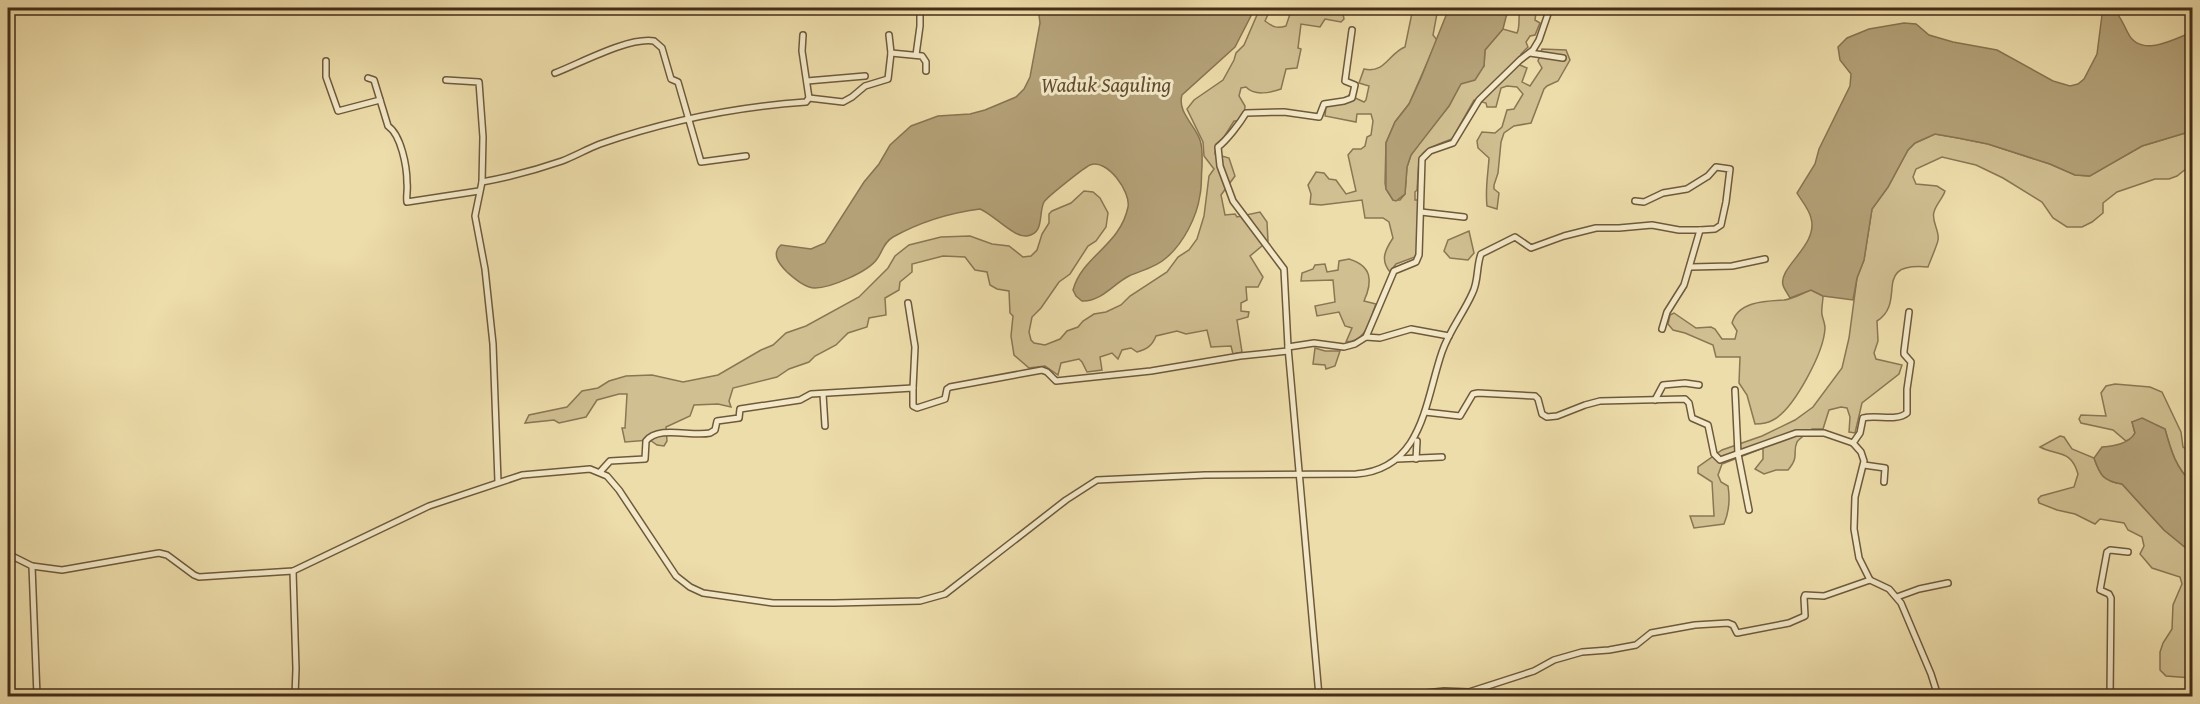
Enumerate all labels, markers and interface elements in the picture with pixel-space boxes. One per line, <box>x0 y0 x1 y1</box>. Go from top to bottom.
water label: Waduk Saguling <box>1041 69 1172 100</box>

